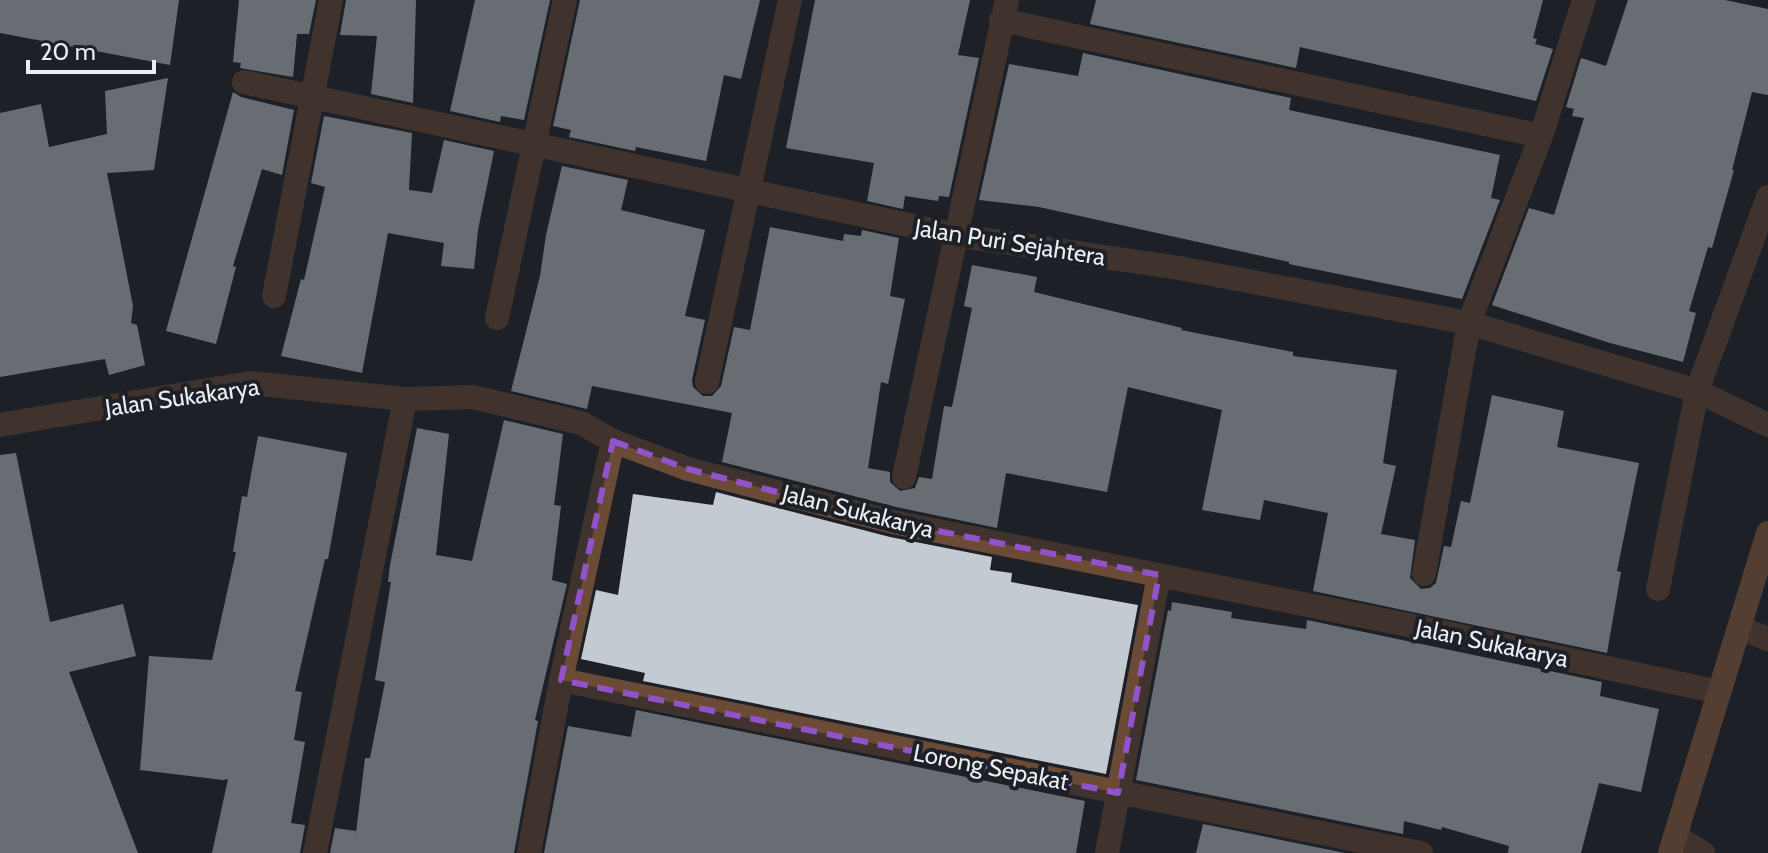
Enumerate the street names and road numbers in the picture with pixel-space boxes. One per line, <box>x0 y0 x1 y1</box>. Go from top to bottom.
street label: Jalan Puri Sejahtera <box>912 212 1108 271</box>
street label: Jalan Sukakarya <box>102 372 261 422</box>
street label: Jalan Sukakarya <box>778 478 937 544</box>
street label: Jalan Sukakarya <box>1412 612 1571 673</box>
street label: Lorong Sepakat <box>911 738 1071 796</box>

